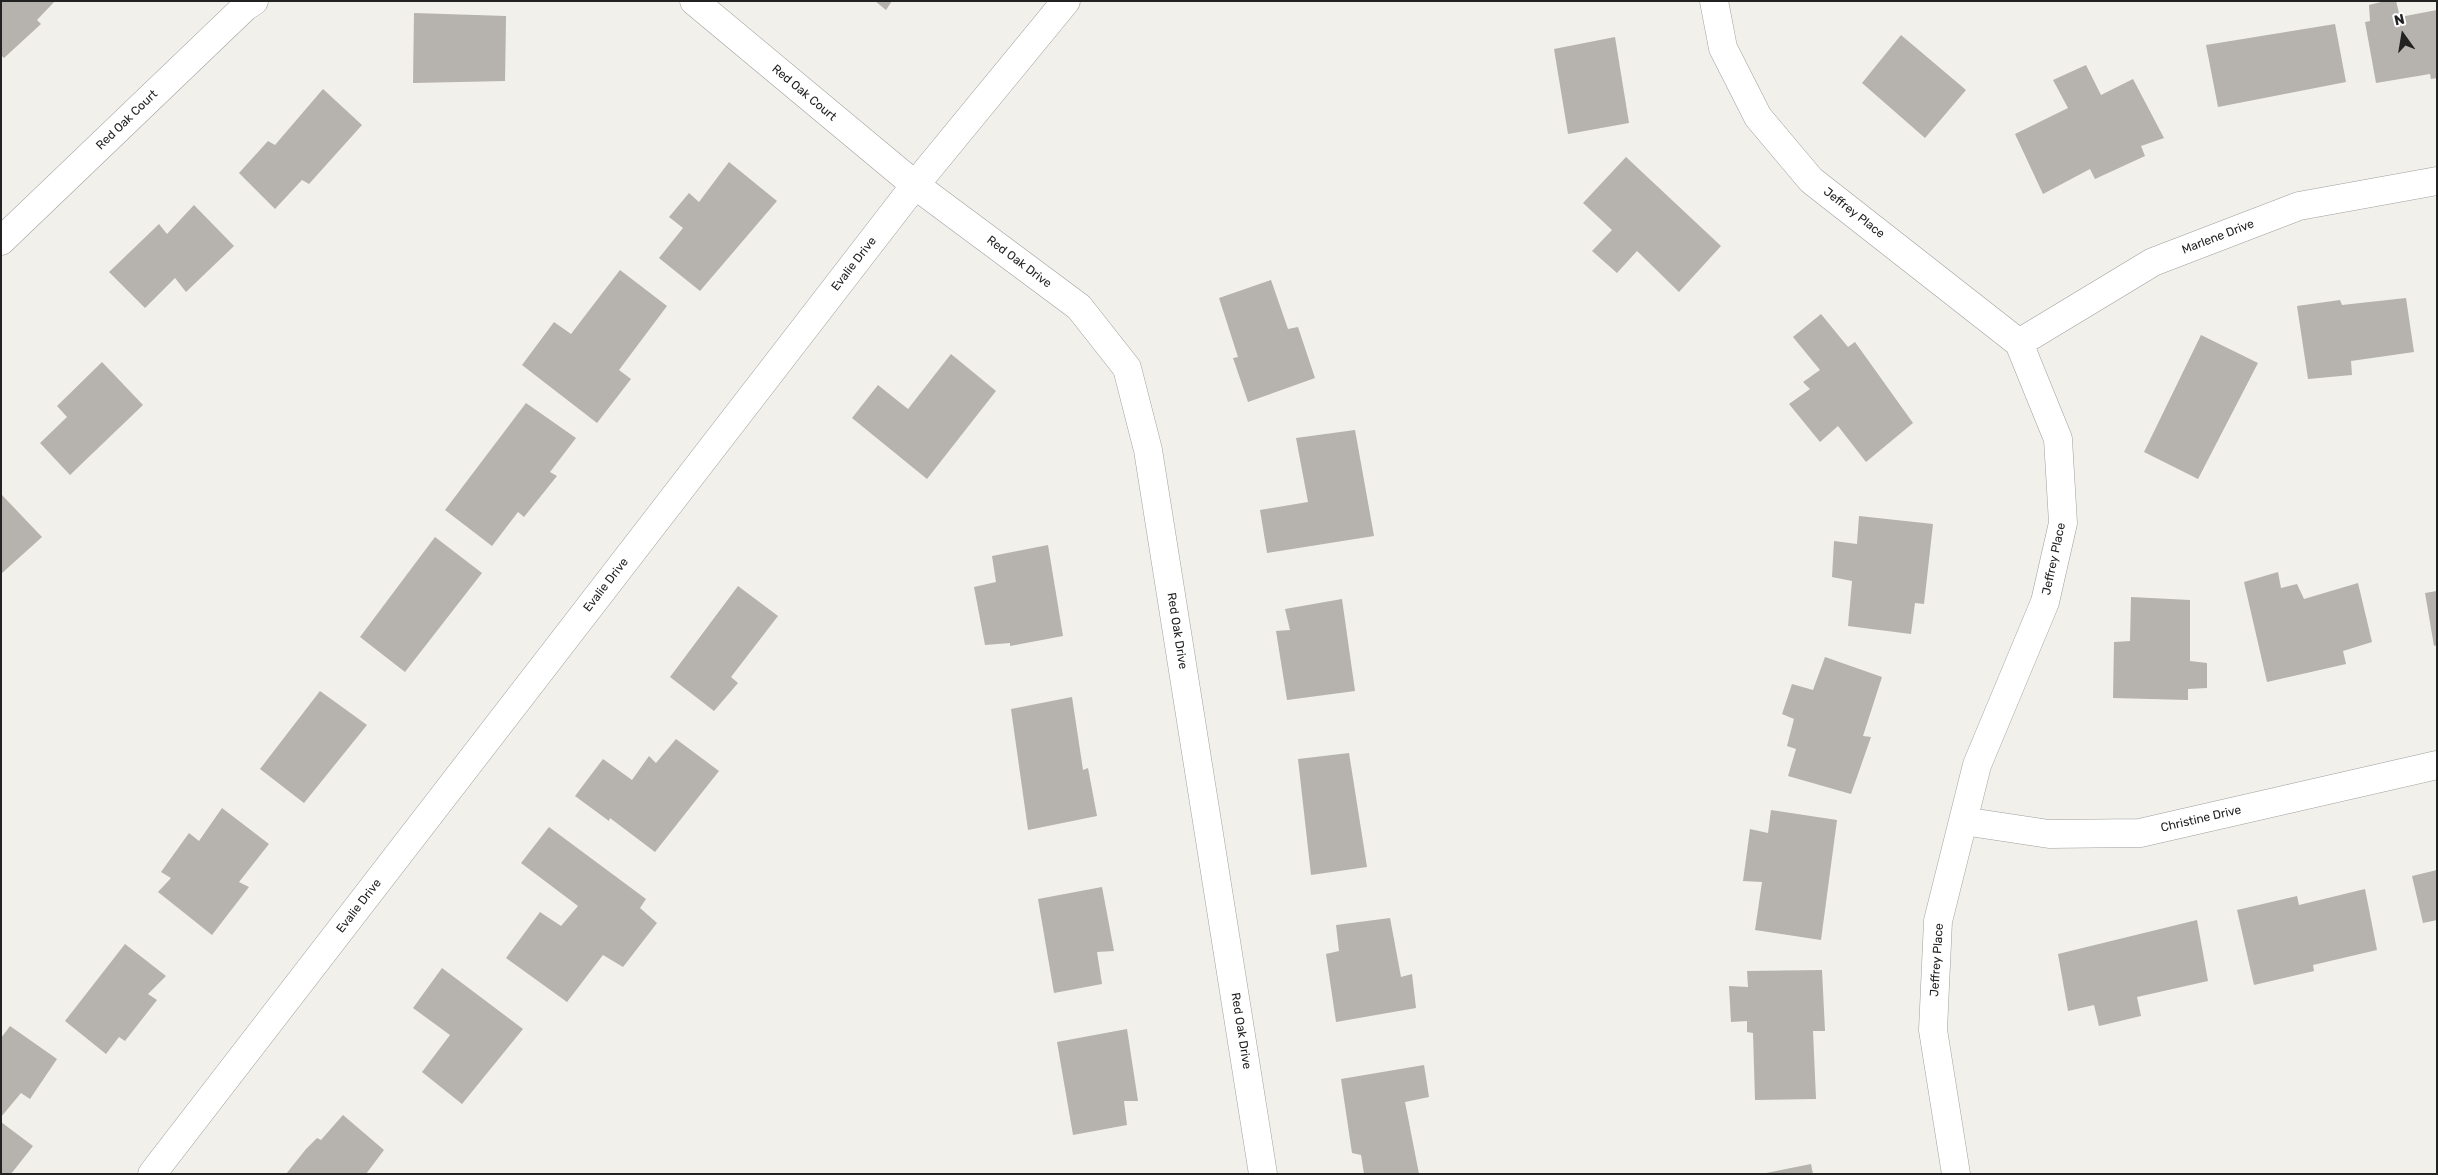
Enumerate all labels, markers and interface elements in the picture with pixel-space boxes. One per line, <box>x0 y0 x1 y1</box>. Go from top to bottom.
north arrow <box>2378 10 2428 60</box>
text: N <box>2393 10 2406 29</box>
street label: Red Oak Court <box>769 62 839 124</box>
street label: Red Oak Court <box>93 87 161 153</box>
street label: Jeffrey Place <box>1821 185 1887 241</box>
street label: Marlene Drive <box>2180 217 2256 257</box>
street label: Red Oak Drive <box>984 233 1054 291</box>
street label: Evalie Drive <box>828 234 880 294</box>
street label: Jeffrey Place <box>2039 521 2069 597</box>
street label: Evalie Drive <box>580 555 632 615</box>
street label: Red Oak Drive <box>1164 592 1190 670</box>
street label: Christine Drive <box>2159 803 2243 835</box>
street label: Evalie Drive <box>333 876 385 936</box>
street label: Jeffrey Place <box>1927 923 1947 997</box>
street label: Red Oak Drive <box>1228 992 1254 1070</box>

